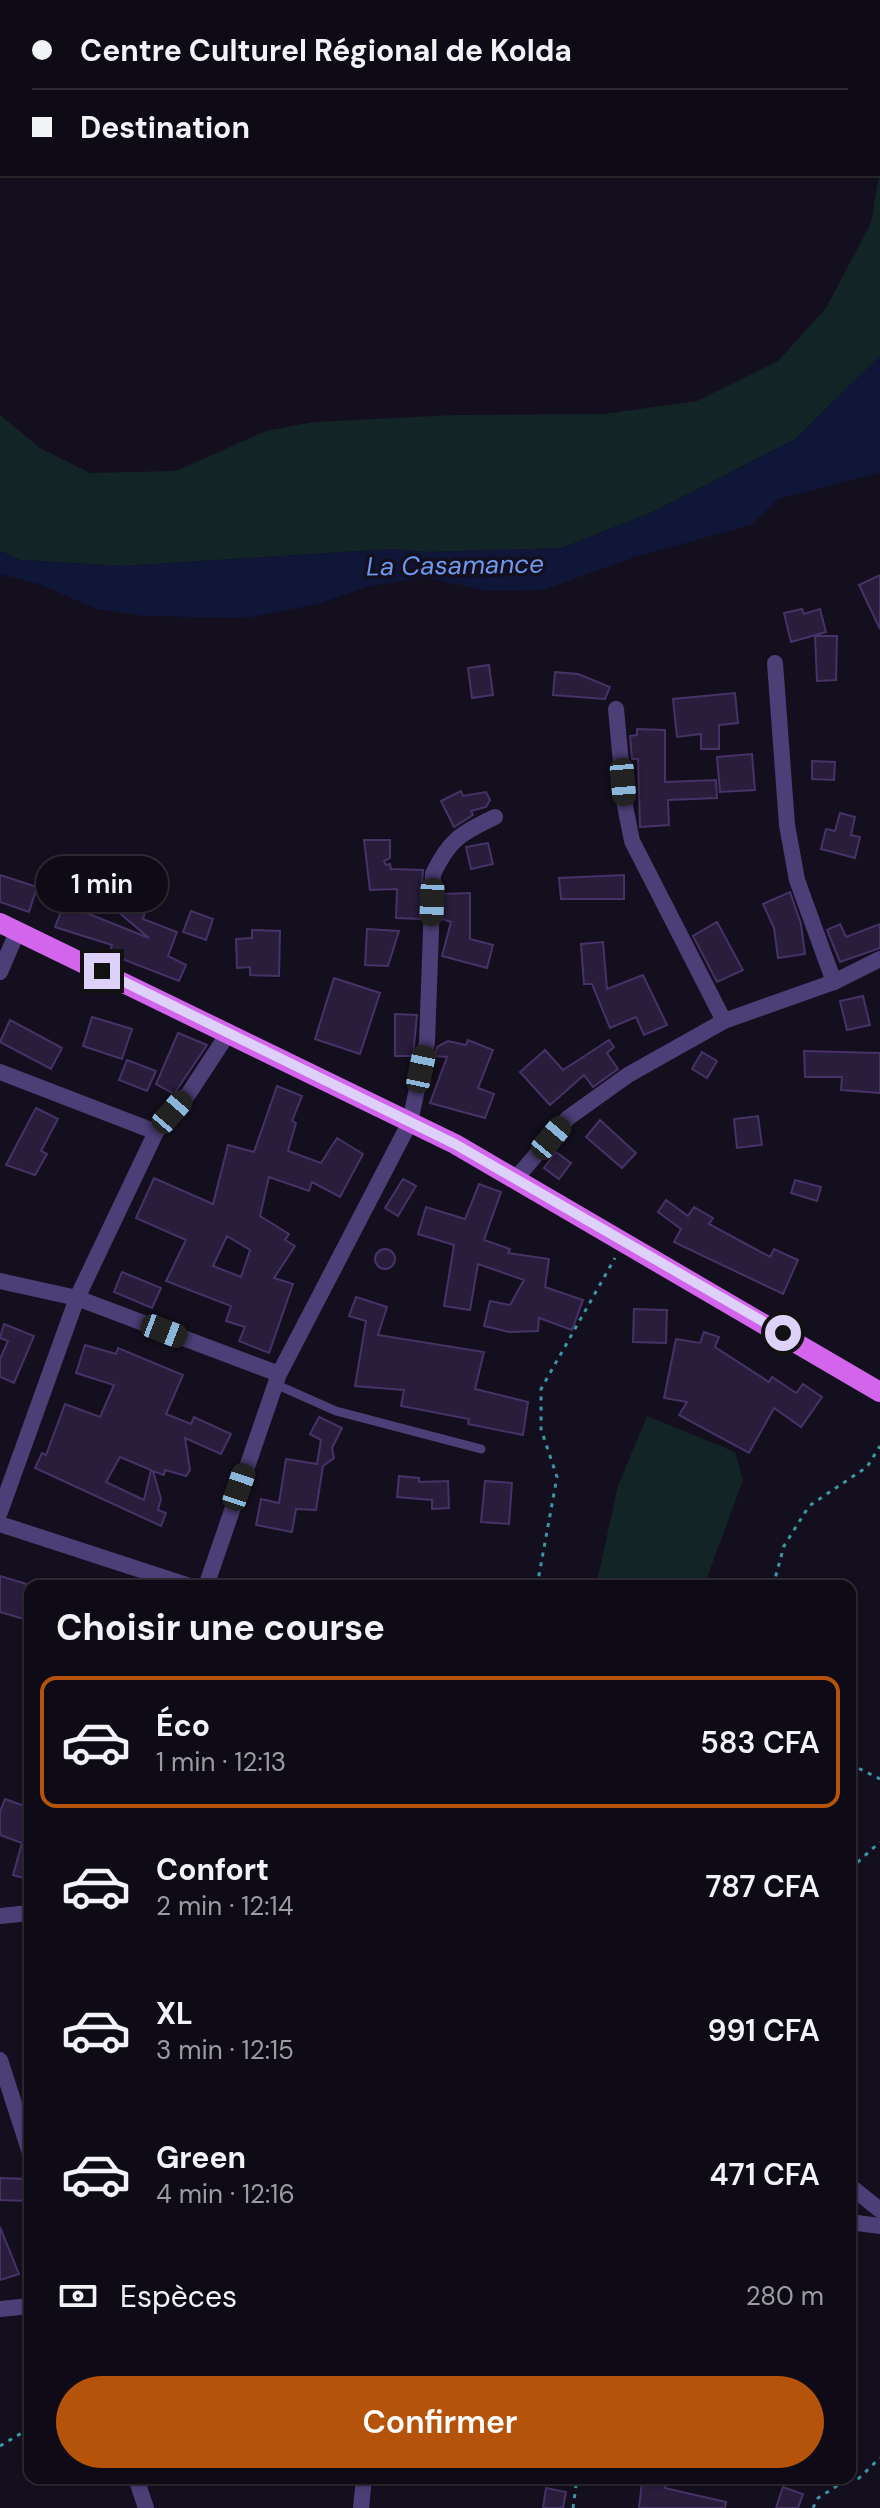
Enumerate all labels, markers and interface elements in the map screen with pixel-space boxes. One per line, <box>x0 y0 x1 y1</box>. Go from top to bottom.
text: Centre Culturel Régional de Kolda <box>80 31 572 70</box>
text: Destination <box>80 108 250 147</box>
water label: La Casamance <box>366 546 544 584</box>
car <box>609 757 637 807</box>
callout: 1 min <box>36 855 168 911</box>
text: 1 min <box>71 867 133 901</box>
car <box>419 878 445 926</box>
route end <box>84 953 120 989</box>
car <box>404 1043 438 1095</box>
car <box>147 1086 197 1138</box>
car <box>526 1112 576 1164</box>
car <box>137 1311 191 1351</box>
route start <box>765 1315 801 1351</box>
car <box>220 1460 258 1514</box>
text: Choisir une course <box>56 1604 385 1651</box>
icon: car <box>60 1706 132 1778</box>
text: Éco <box>156 1706 210 1745</box>
text: 583 CFA <box>700 1723 820 1762</box>
text: 1 min · 12:13 <box>156 1745 286 1779</box>
icon: car <box>60 1850 132 1922</box>
text: Confort <box>156 1850 269 1889</box>
text: 787 CFA <box>705 1867 820 1906</box>
text: 2 min · 12:14 <box>156 1889 293 1923</box>
icon: car <box>60 1994 132 2066</box>
text: XL <box>156 1994 193 2033</box>
text: 991 CFA <box>707 2011 820 2050</box>
text: 3 min · 12:15 <box>156 2033 294 2067</box>
icon: car <box>60 2138 132 2210</box>
text: Green <box>156 2138 246 2177</box>
text: 471 CFA <box>709 2155 820 2194</box>
text: 4 min · 12:16 <box>156 2177 295 2211</box>
icon: cash <box>56 2274 100 2318</box>
text: Espèces <box>120 2277 237 2316</box>
text: 280 m <box>746 2279 824 2313</box>
button: Confirmer <box>56 2376 824 2468</box>

